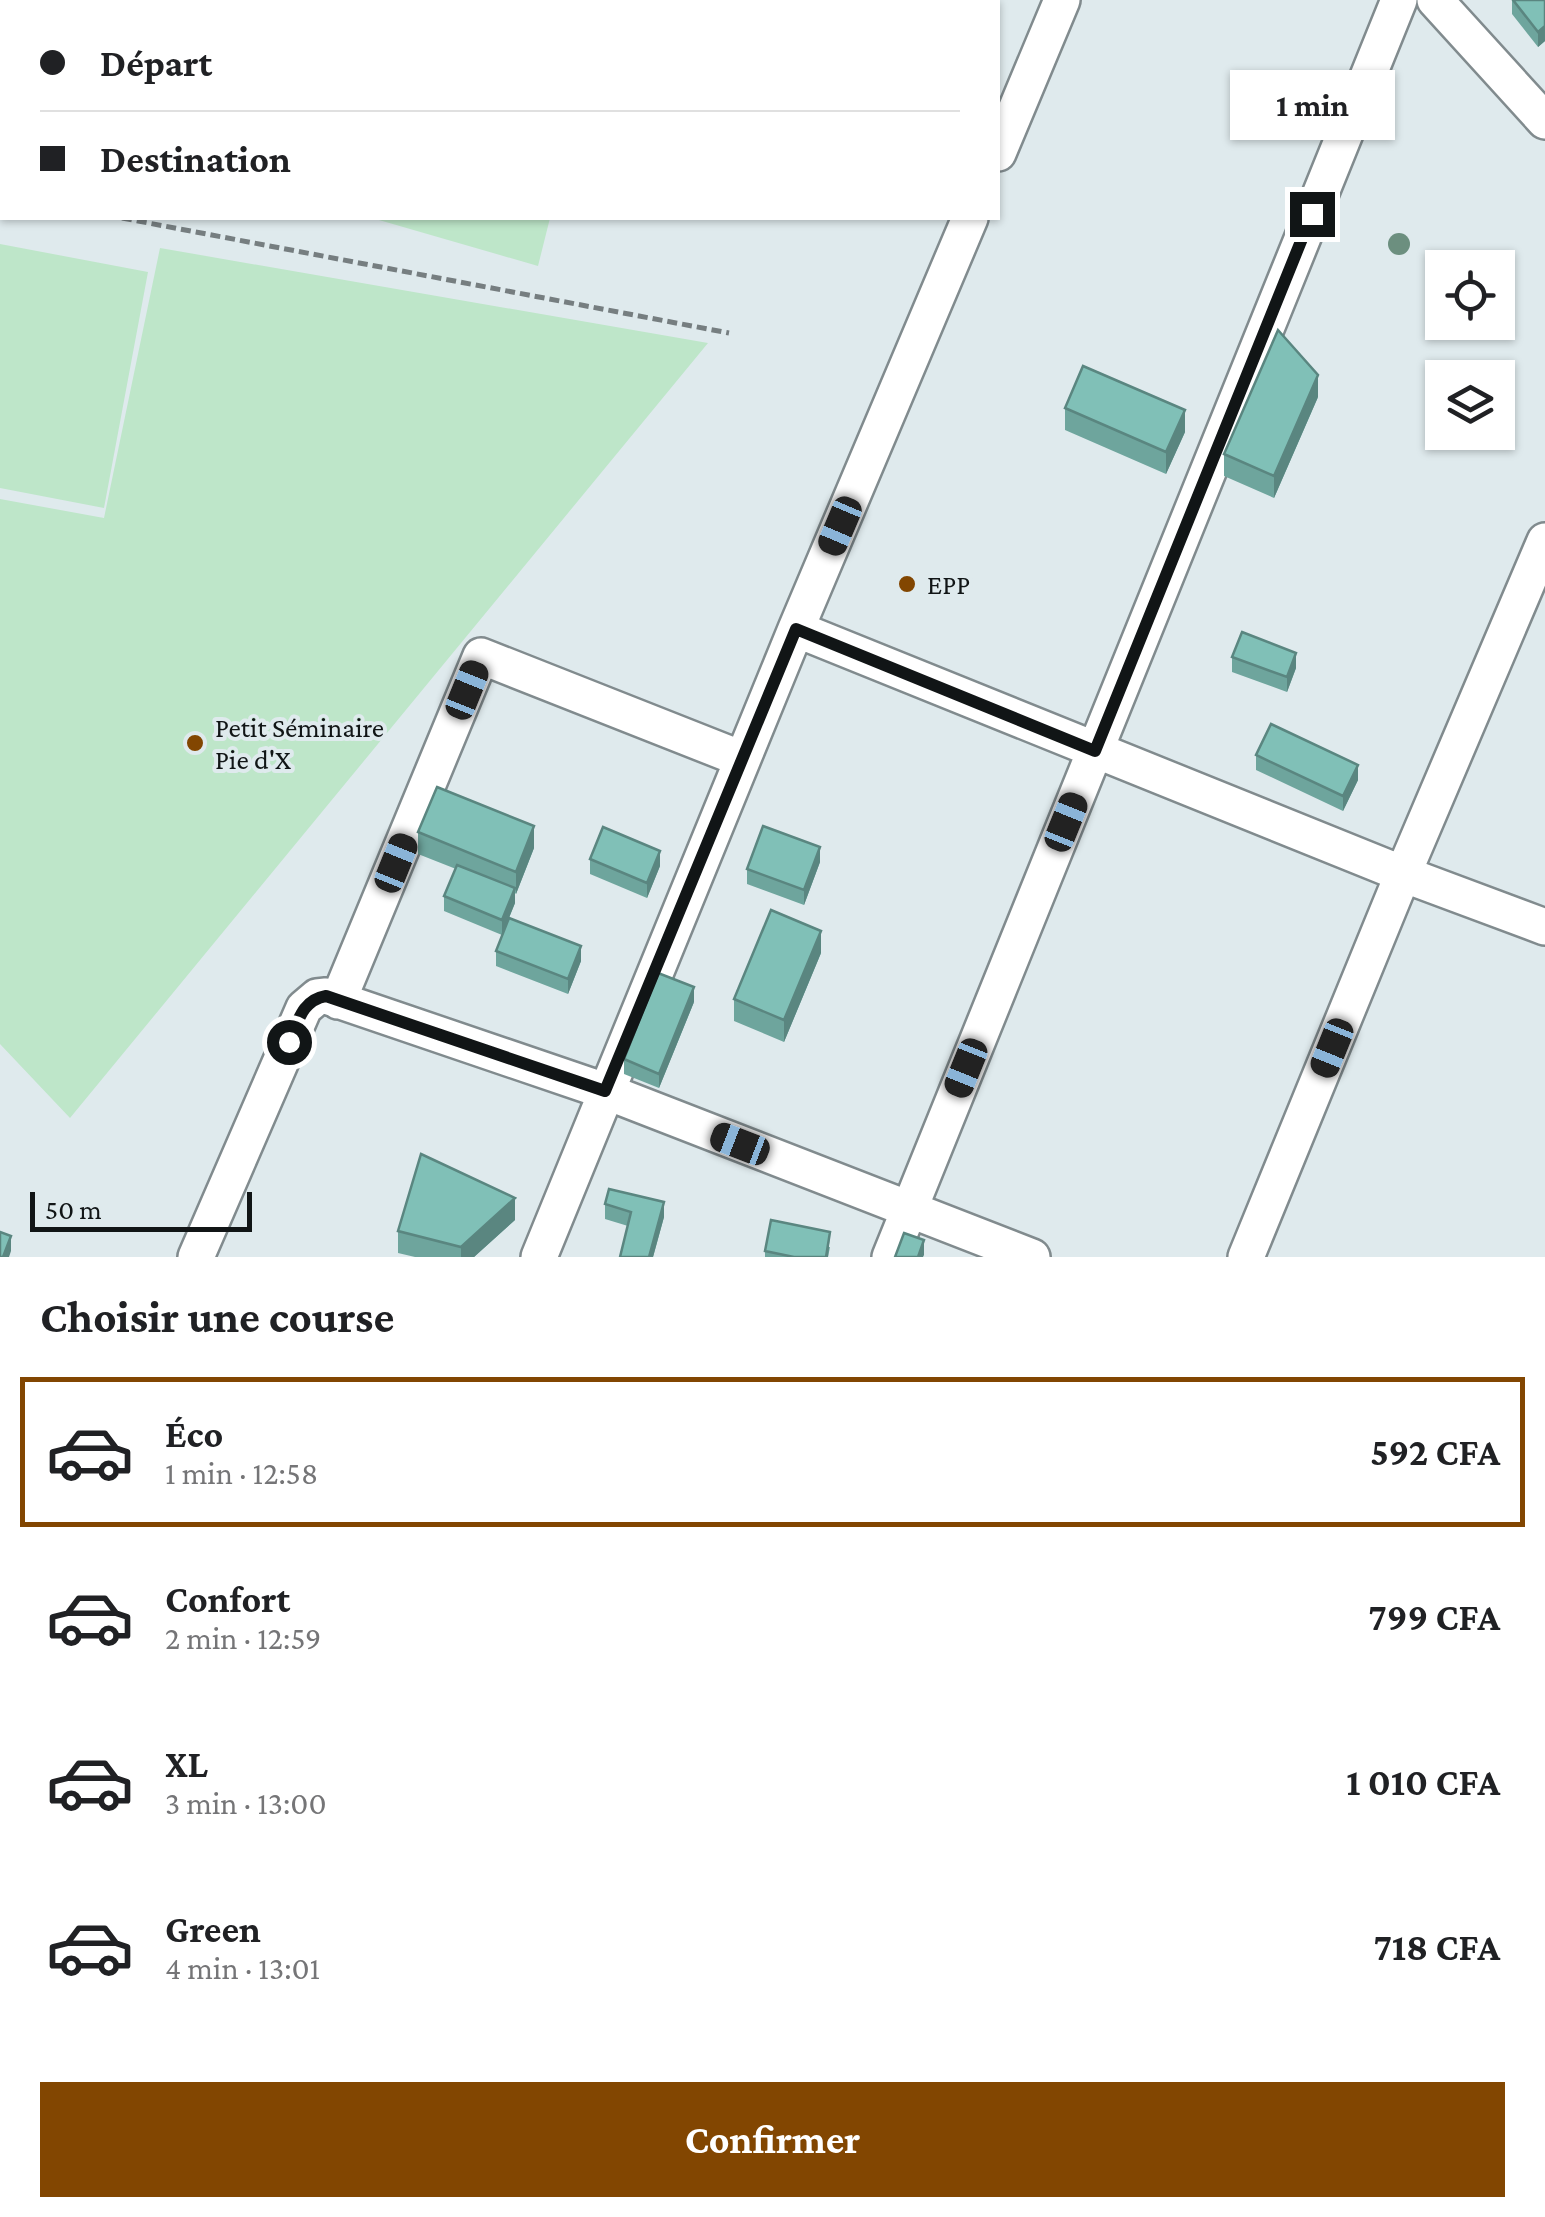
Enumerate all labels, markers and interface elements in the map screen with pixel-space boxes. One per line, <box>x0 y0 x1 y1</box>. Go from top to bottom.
text: Départ <box>100 42 212 84</box>
callout: 1 min <box>1230 69 1394 139</box>
text: 1 min <box>1276 87 1349 123</box>
text: Destination <box>100 138 291 180</box>
route end <box>1290 192 1335 237</box>
map controls <box>1425 250 1515 450</box>
button: locate <box>1425 250 1515 340</box>
button: layers <box>1425 360 1515 450</box>
car <box>814 493 866 559</box>
place label: EPP <box>927 569 970 600</box>
marker: EPP <box>896 573 918 595</box>
car <box>442 657 492 723</box>
place label: Petit Séminaire Pie d'X <box>215 712 384 775</box>
marker: Petit Séminaire Pie d'X <box>184 732 206 754</box>
car <box>1041 789 1091 855</box>
car <box>371 830 421 896</box>
car <box>1307 1015 1357 1081</box>
route start <box>267 1020 312 1065</box>
car <box>941 1035 991 1101</box>
car <box>707 1119 773 1169</box>
scale bar <box>30 1187 252 1232</box>
text: 50 m <box>45 1194 102 1225</box>
text: Choisir une course <box>40 1292 394 1342</box>
icon: car <box>45 1407 135 1497</box>
text: Éco <box>165 1413 223 1455</box>
text: 592 CFA <box>1370 1431 1500 1473</box>
text: 1 min · 12:58 <box>165 1455 318 1491</box>
icon: car <box>45 1572 135 1662</box>
text: Confort <box>165 1578 290 1620</box>
text: 799 CFA <box>1368 1596 1500 1638</box>
text: 2 min · 12:59 <box>165 1620 321 1656</box>
icon: car <box>45 1737 135 1827</box>
text: XL <box>165 1743 208 1785</box>
text: 1 010 CFA <box>1346 1761 1500 1803</box>
text: 3 min · 13:00 <box>165 1785 326 1821</box>
icon: car <box>45 1902 135 1992</box>
text: Green <box>165 1908 261 1950</box>
text: 718 CFA <box>1373 1926 1500 1968</box>
text: 4 min · 13:01 <box>165 1950 320 1986</box>
button: Confirmer <box>40 2082 1505 2197</box>

